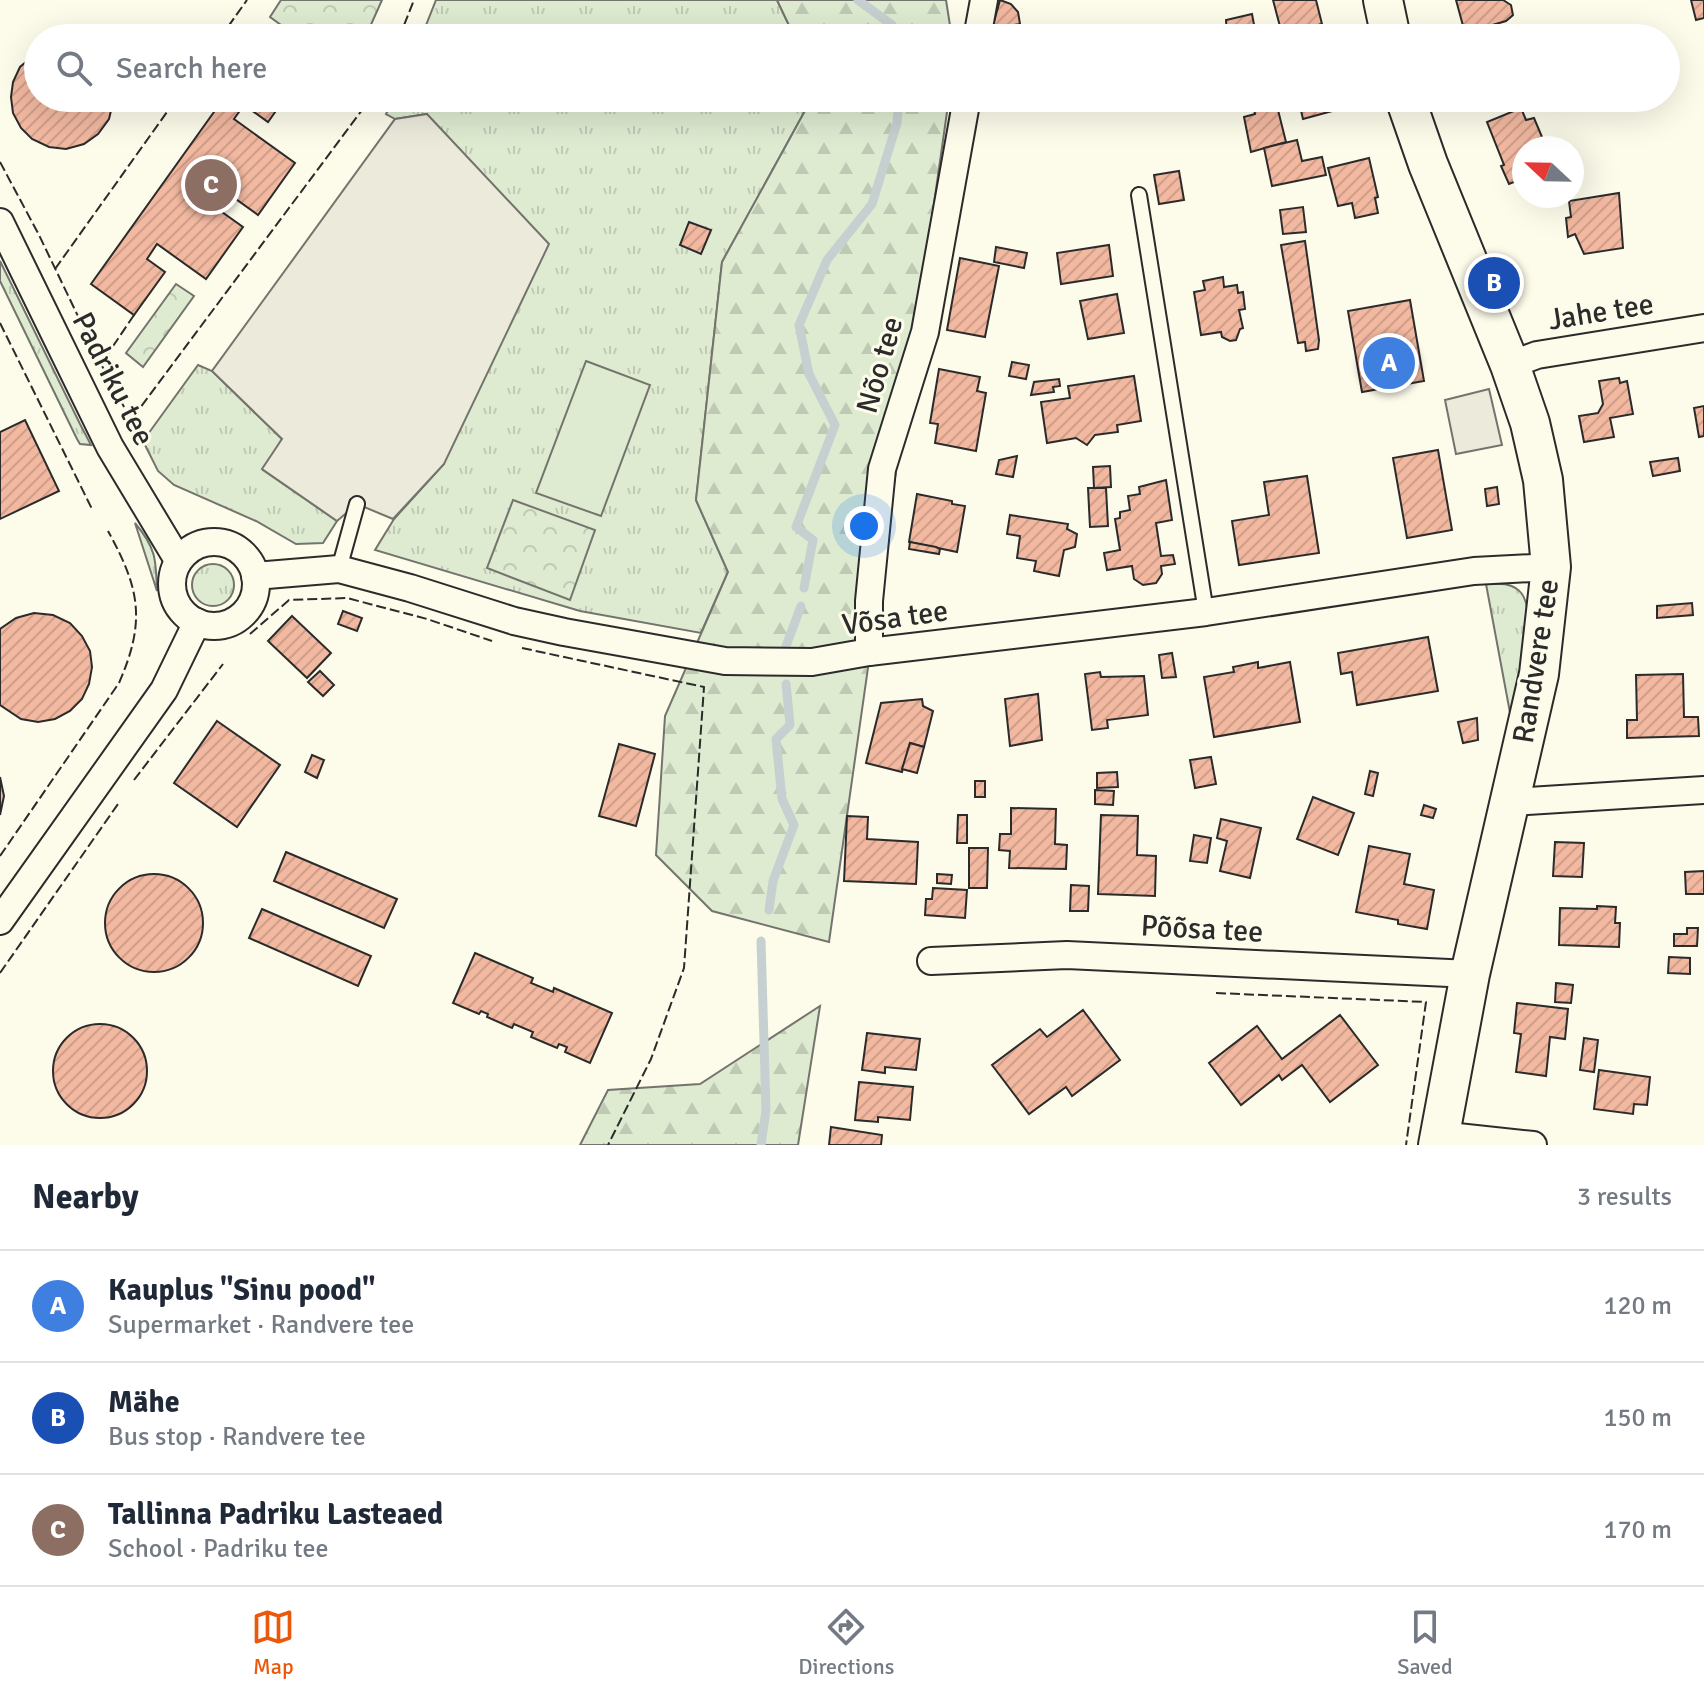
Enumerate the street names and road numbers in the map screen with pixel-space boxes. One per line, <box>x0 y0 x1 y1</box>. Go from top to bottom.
street label: Jahe tee <box>1546 285 1656 339</box>
street label: Padriku tee <box>64 306 162 452</box>
street label: Nõo tee <box>849 313 911 417</box>
street label: Randvere tee <box>1505 576 1567 746</box>
street label: Võsa tee <box>840 592 950 644</box>
street label: Põõsa tee <box>1140 907 1264 951</box>

